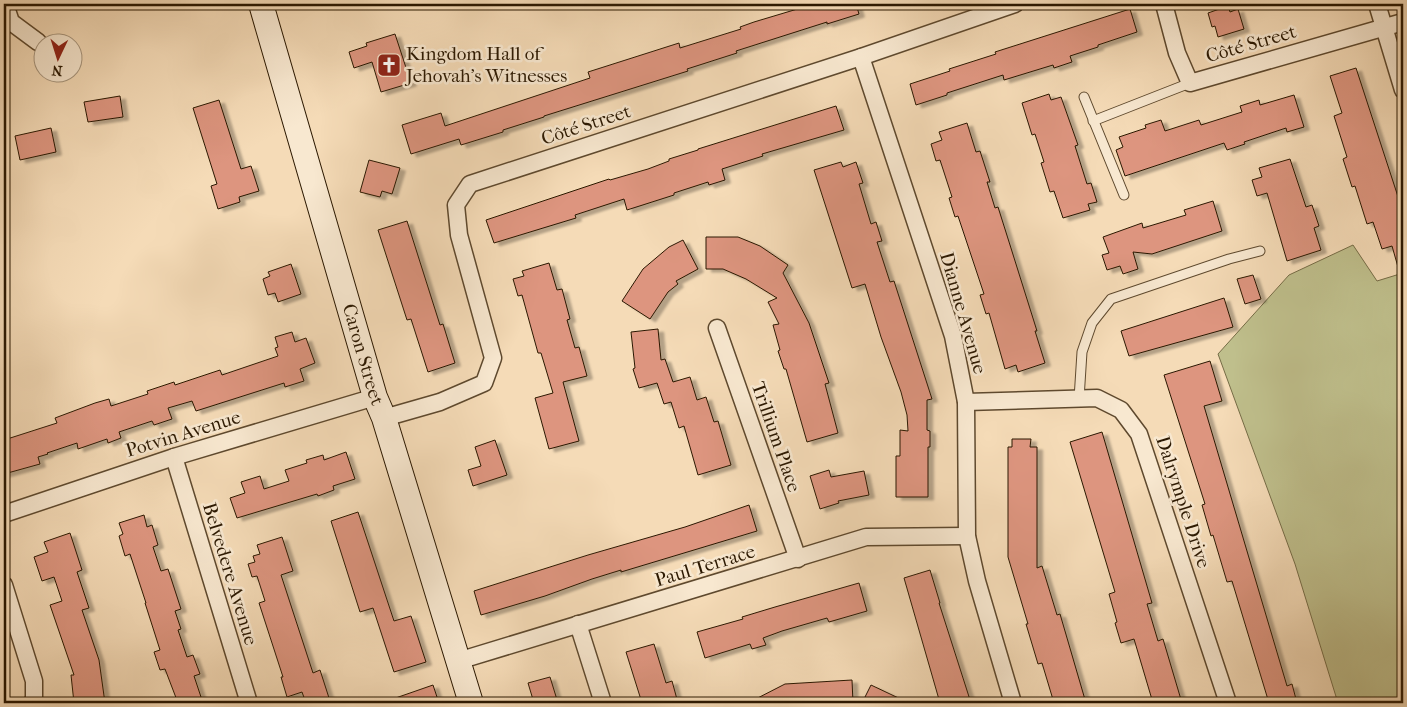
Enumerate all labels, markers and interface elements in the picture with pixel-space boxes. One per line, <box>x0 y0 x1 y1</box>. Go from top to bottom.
street label: Côté Street <box>1203 21 1299 67</box>
north arrow <box>32 32 82 82</box>
place label: Kingdom Hall of Jehovah's Witnesses <box>404 43 567 87</box>
church icon: Kingdom Hall of Jehovah's Witnesses <box>376 52 402 78</box>
text: N <box>51 62 63 79</box>
street label: Côté Street <box>538 100 634 150</box>
street label: Dianne Avenue <box>935 250 991 376</box>
street label: Caron Street <box>338 301 388 409</box>
street label: Trillium Place <box>747 379 805 495</box>
street label: Potvin Avenue <box>123 406 243 462</box>
street label: Dalrymple Drive <box>1151 433 1215 571</box>
street label: Belvedere Avenue <box>198 500 262 648</box>
street label: Paul Terrace <box>652 540 758 592</box>

